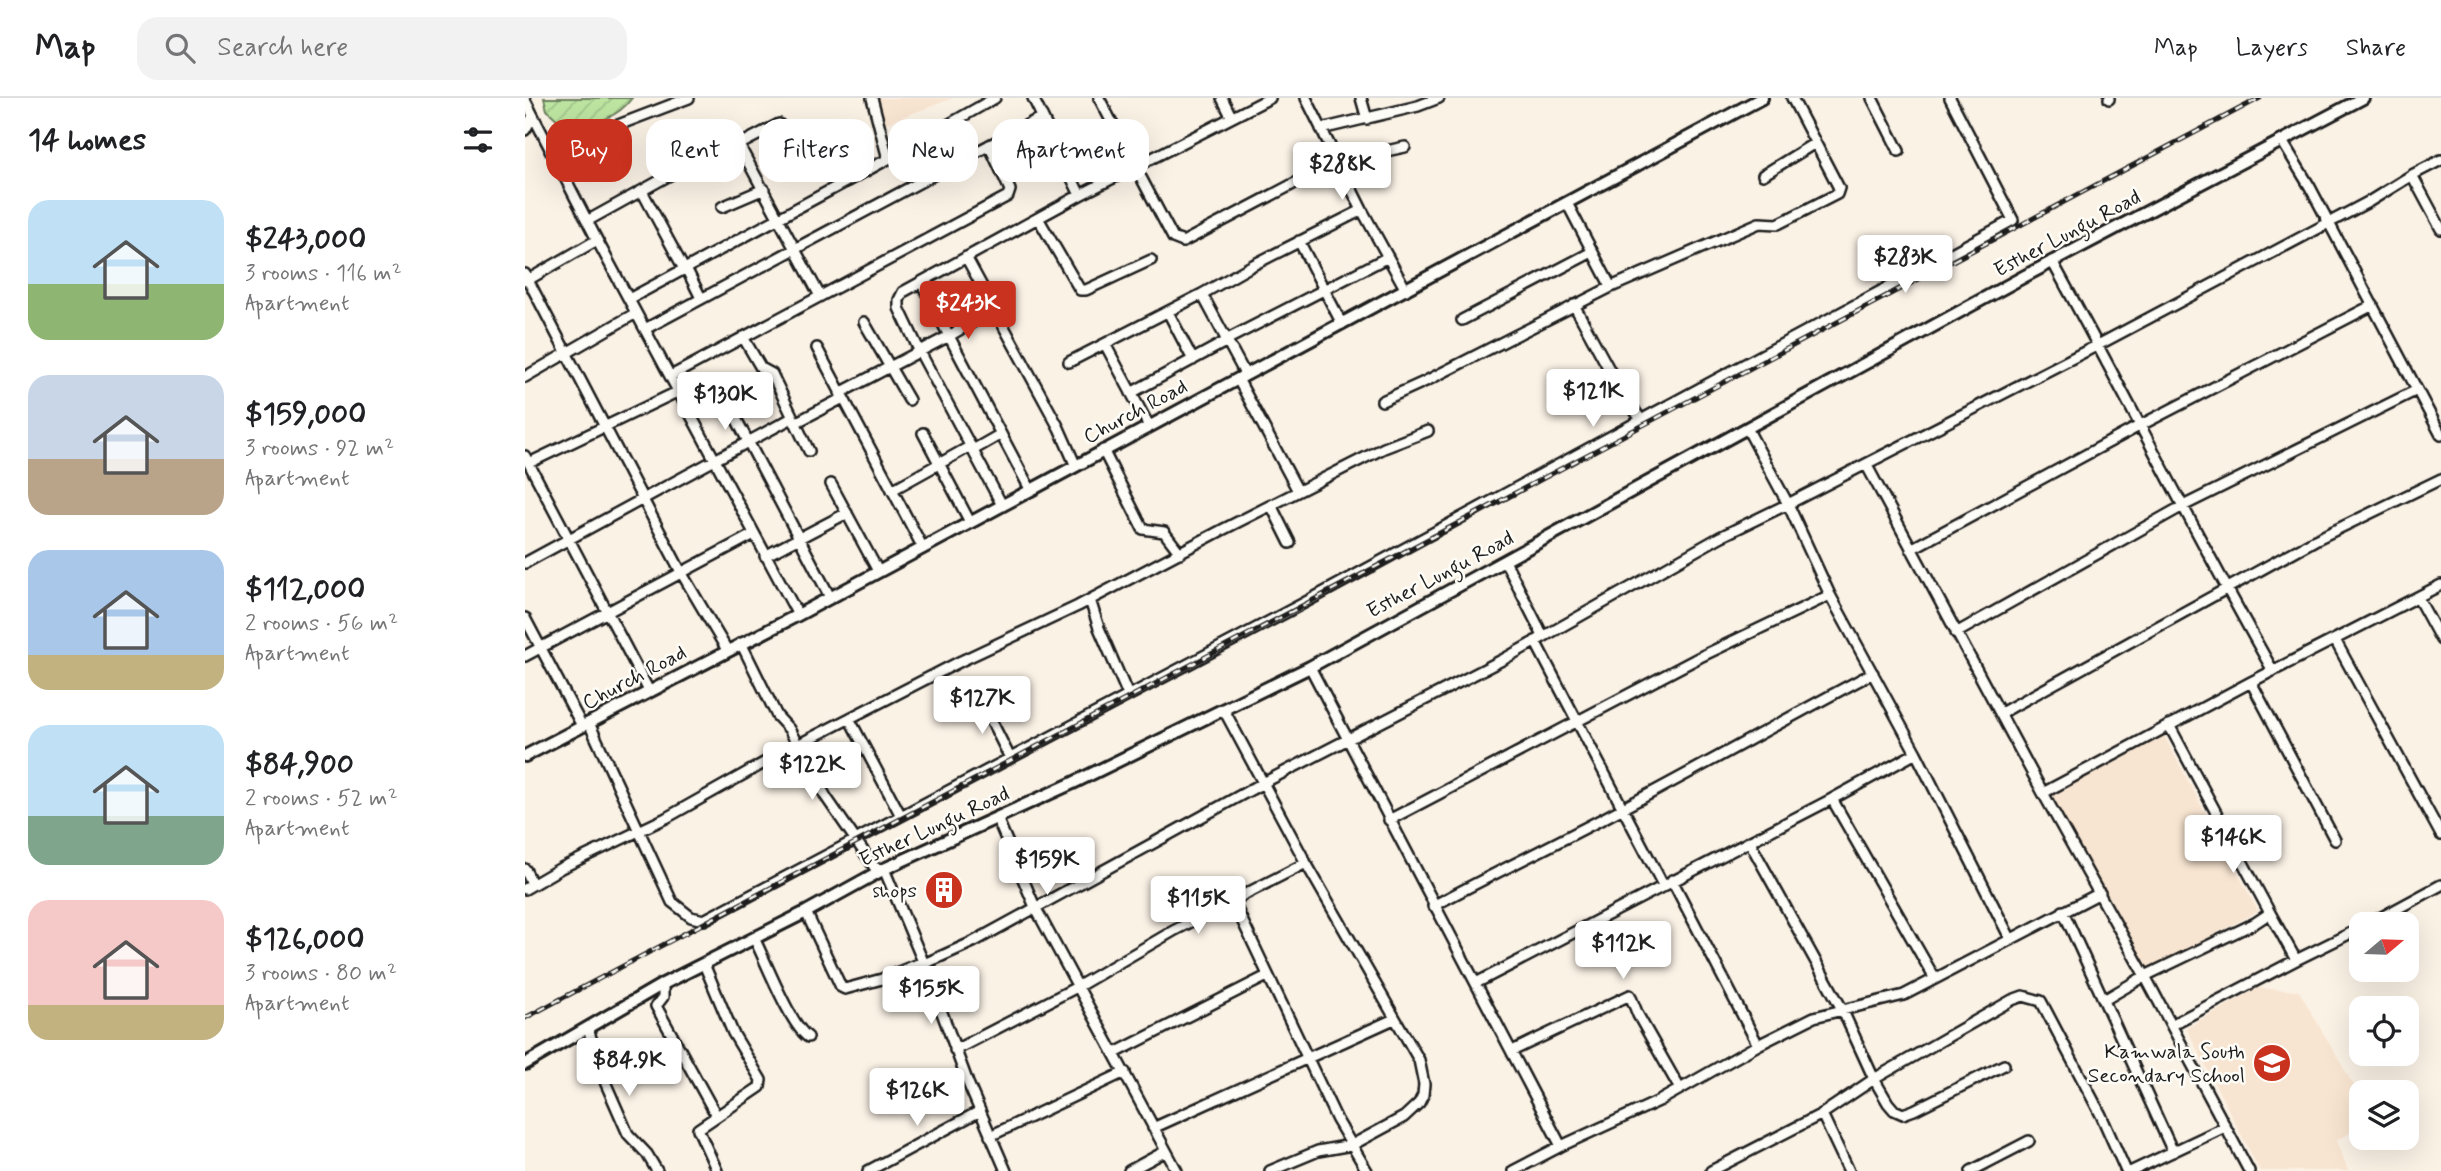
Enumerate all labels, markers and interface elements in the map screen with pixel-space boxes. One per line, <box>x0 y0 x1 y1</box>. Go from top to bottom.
search box <box>137 17 627 80</box>
text: Map <box>35 26 95 70</box>
icon: search <box>161 29 199 67</box>
text: Search here <box>217 31 348 65</box>
text: Map <box>2154 33 2198 64</box>
text: Layers <box>2236 33 2308 64</box>
text: Share <box>2346 33 2406 64</box>
chip: Buy <box>546 119 632 182</box>
chip: Rent <box>646 119 745 182</box>
chip: Filters <box>759 119 874 182</box>
chip: New <box>888 119 978 182</box>
chip: Apartment <box>992 119 1149 182</box>
text: 14 homes <box>28 121 146 160</box>
icon: filters <box>459 121 497 159</box>
pin: $288K <box>1293 142 1391 202</box>
text: $288K <box>1309 150 1375 180</box>
street label: Esther Lungu Road <box>1989 183 2147 286</box>
text: $243,000 <box>245 220 366 259</box>
icon: home <box>84 228 168 312</box>
pin: $283K <box>1856 236 1954 295</box>
text: $283K <box>1873 243 1937 273</box>
text: 3 rooms · 116 m² <box>245 259 402 289</box>
pin: $243K <box>919 282 1017 341</box>
text: Apartment <box>245 289 350 319</box>
text: $243K <box>936 289 1000 319</box>
pin: $121K <box>1544 370 1642 429</box>
pin: $130K <box>676 372 774 432</box>
street label: Church Road <box>1079 373 1192 451</box>
text: $121K <box>1562 377 1624 407</box>
text: $130K <box>693 380 757 410</box>
text: $159,000 <box>245 395 366 434</box>
icon: home <box>84 403 168 487</box>
text: 3 rooms · 92 m² <box>245 434 394 464</box>
text: Apartment <box>245 464 350 494</box>
street label: Esther Lungu Road <box>1362 524 1520 627</box>
text: $112,000 <box>245 570 365 609</box>
icon: home <box>84 578 168 662</box>
text: 2 rooms · 56 m² <box>245 609 398 639</box>
text: Apartment <box>245 639 350 669</box>
street label: Church Road <box>578 639 691 717</box>
pin: $127K <box>933 676 1031 736</box>
text: $127K <box>949 684 1015 714</box>
pin: $122K <box>763 742 861 802</box>
text: $84,900 <box>245 745 354 784</box>
text: $122K <box>779 750 845 780</box>
icon: home <box>84 753 168 837</box>
street label: Esther Lungu Road <box>855 780 1015 876</box>
text: 2 rooms · 52 m² <box>245 784 398 814</box>
text: Apartment <box>245 814 350 844</box>
pin: $146K <box>2184 816 2282 875</box>
text: $146K <box>2201 823 2265 853</box>
pin: $159K <box>998 838 1096 897</box>
text: $159K <box>1015 845 1079 875</box>
building icon: shops <box>923 869 965 911</box>
pin: $115K <box>1149 876 1247 936</box>
place label: shops <box>873 877 917 905</box>
text: $115K <box>1167 884 1229 914</box>
north arrow <box>2349 912 2419 982</box>
map controls <box>2349 912 2419 1150</box>
text: $126,000 <box>245 920 365 959</box>
pin: $112K <box>1574 922 1672 981</box>
icon: home <box>84 928 168 1012</box>
text: $112K <box>1591 929 1655 959</box>
text: 3 rooms · 80 m² <box>245 959 397 989</box>
pin: $155K <box>882 967 980 1026</box>
text: $155K <box>898 974 964 1004</box>
text: Apartment <box>245 989 350 1019</box>
button: locate <box>2349 996 2419 1066</box>
pin: $84.9K <box>572 1038 686 1098</box>
place label: Kamwala South Secondary School <box>2088 1038 2245 1090</box>
school or university icon: Kamwala South Secondary School <box>2251 1042 2293 1084</box>
text: $84.9K <box>593 1046 665 1076</box>
pin: $126K <box>868 1068 966 1128</box>
text: $126K <box>885 1076 949 1106</box>
button: layers <box>2349 1080 2419 1150</box>

